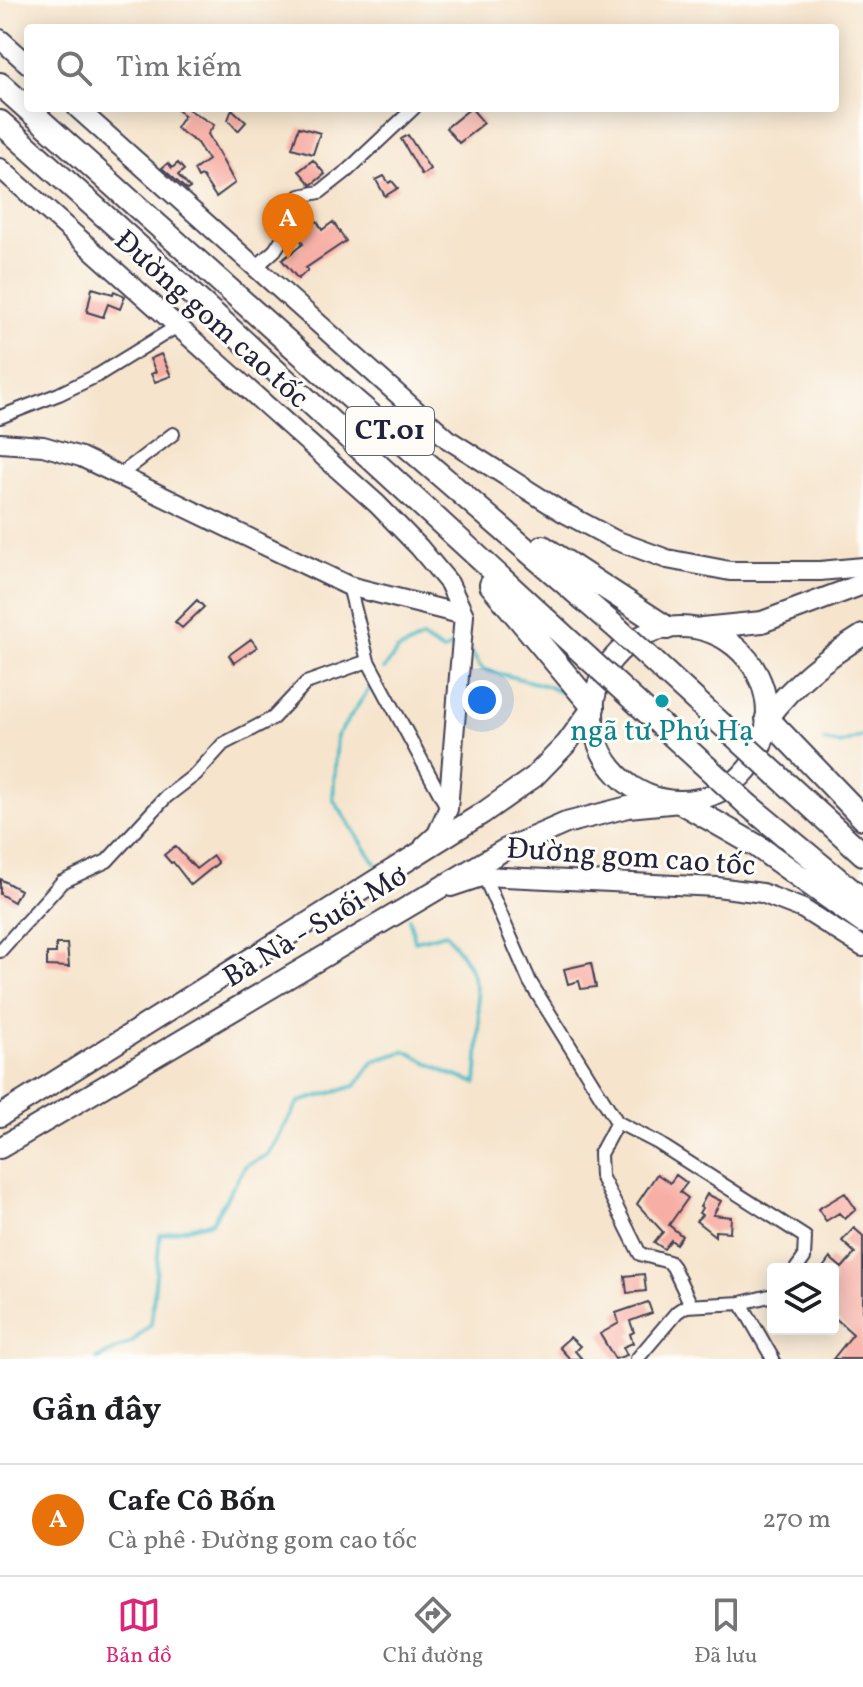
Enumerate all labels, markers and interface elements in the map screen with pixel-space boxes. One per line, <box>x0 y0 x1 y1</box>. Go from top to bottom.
search box <box>24 24 839 112</box>
icon: search <box>52 46 96 90</box>
text: Tìm kiếm <box>116 47 242 89</box>
pin: A <box>262 193 314 259</box>
street label: Đường gom cao tốc <box>104 221 318 419</box>
road number: CT.01 <box>346 407 434 455</box>
your location <box>462 680 502 720</box>
marker: ngã tư Phú Hạ <box>653 692 671 710</box>
place label: ngã tư Phú Hạ <box>570 711 754 753</box>
street label: Đường gom cao tốc <box>505 828 757 888</box>
street label: Bà Nà - Suối Mơ <box>216 855 416 999</box>
map controls <box>767 1263 839 1335</box>
button: layers <box>767 1263 839 1335</box>
text: Gần đây <box>32 1388 161 1435</box>
text: Cafe Cô Bốn <box>108 1481 276 1523</box>
text: A <box>49 1502 67 1538</box>
text: 270 m <box>762 1502 831 1538</box>
text: Cà phê · Đường gom cao tốc <box>108 1523 417 1559</box>
tab: Bản đồ <box>105 1593 172 1672</box>
tab: Chỉ đường <box>383 1593 483 1672</box>
tab: Đã lưu <box>694 1593 758 1672</box>

